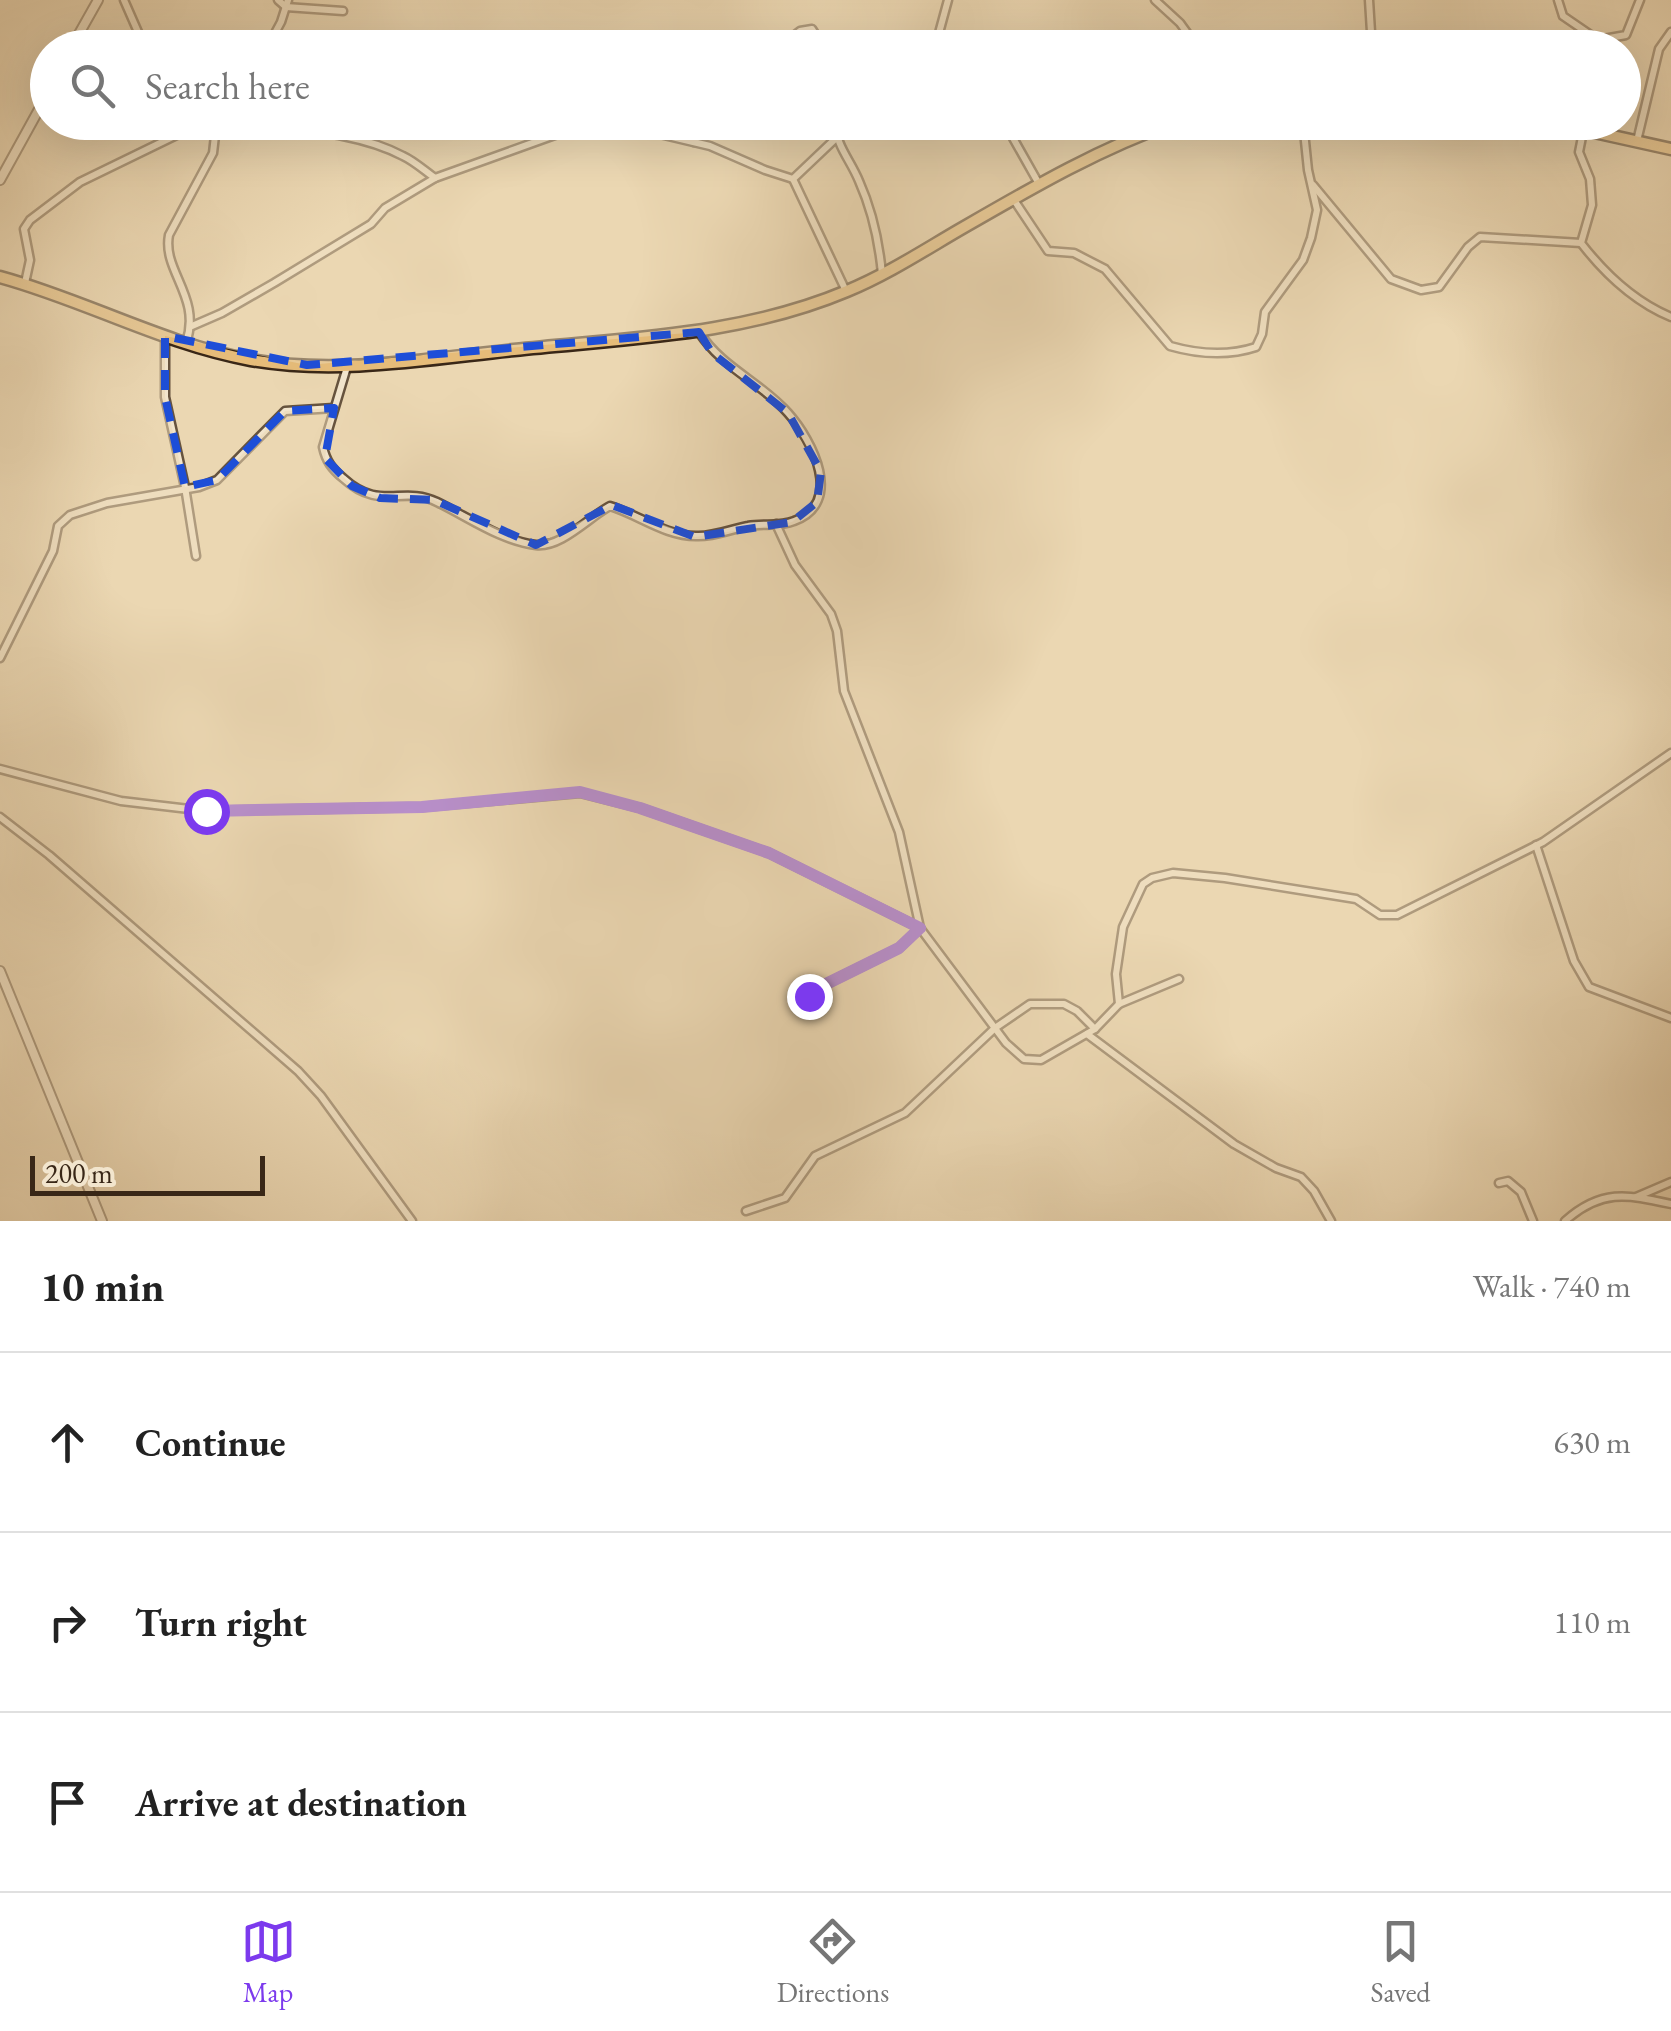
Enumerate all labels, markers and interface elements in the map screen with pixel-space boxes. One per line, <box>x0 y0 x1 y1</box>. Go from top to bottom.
search box <box>30 30 1641 140</box>
icon: search <box>65 58 120 113</box>
text: Search here <box>145 61 310 110</box>
route start <box>184 789 230 835</box>
route end <box>787 974 833 1020</box>
scale bar <box>30 1151 265 1196</box>
text: 200 m <box>45 1155 113 1191</box>
text: 10 min <box>40 1259 164 1314</box>
text: Walk · 740 m <box>1473 1265 1631 1307</box>
icon: ahead <box>40 1415 95 1470</box>
text: Continue <box>135 1418 286 1467</box>
text: 630 m <box>1554 1421 1631 1463</box>
icon: right <box>40 1595 95 1650</box>
text: Turn right <box>135 1598 307 1647</box>
text: 110 m <box>1554 1601 1631 1643</box>
icon: arrive <box>40 1775 95 1830</box>
text: Arrive at destination <box>135 1778 467 1827</box>
tab: Map <box>241 1914 296 2010</box>
tab: Directions <box>777 1914 889 2010</box>
tab: Saved <box>1370 1914 1430 2010</box>

